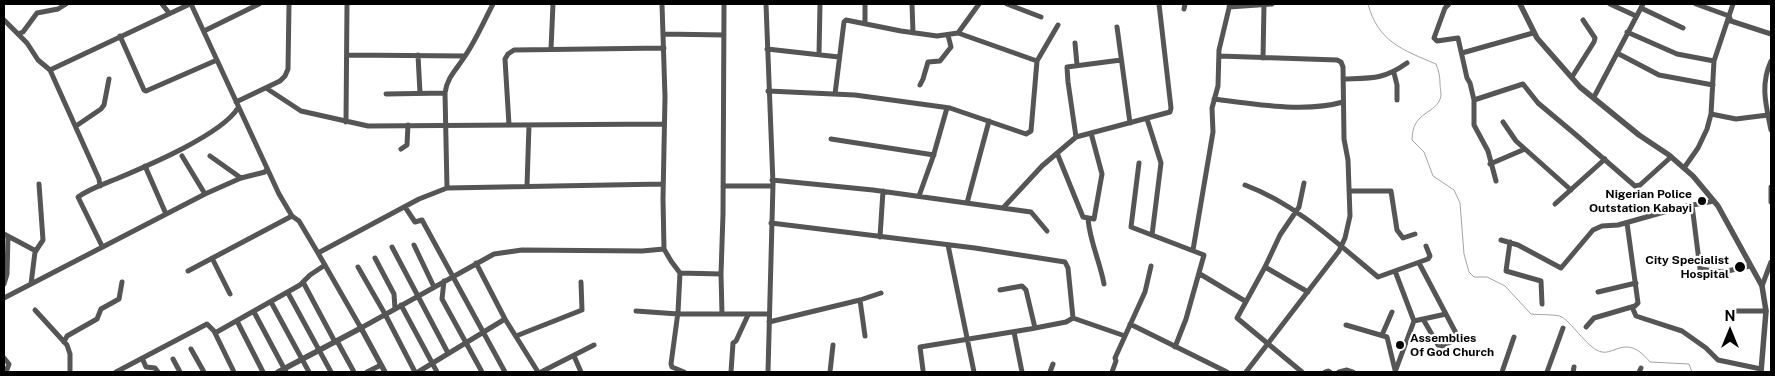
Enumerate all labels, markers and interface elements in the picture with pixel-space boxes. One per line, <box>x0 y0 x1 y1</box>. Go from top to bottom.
place label: Nigerian Police Outstation Kabayi <box>1589 187 1692 215</box>
marker: Nigerian Police Outstation Kabayi <box>1696 195 1708 207</box>
place label: City Specialist Hospital <box>1645 253 1729 281</box>
marker: City Specialist Hospital <box>1733 260 1747 274</box>
north arrow <box>1705 306 1755 356</box>
text: N <box>1725 308 1735 324</box>
place label: Assemblies Of God Church <box>1410 331 1494 359</box>
marker: Assemblies Of God Church <box>1394 339 1406 351</box>

